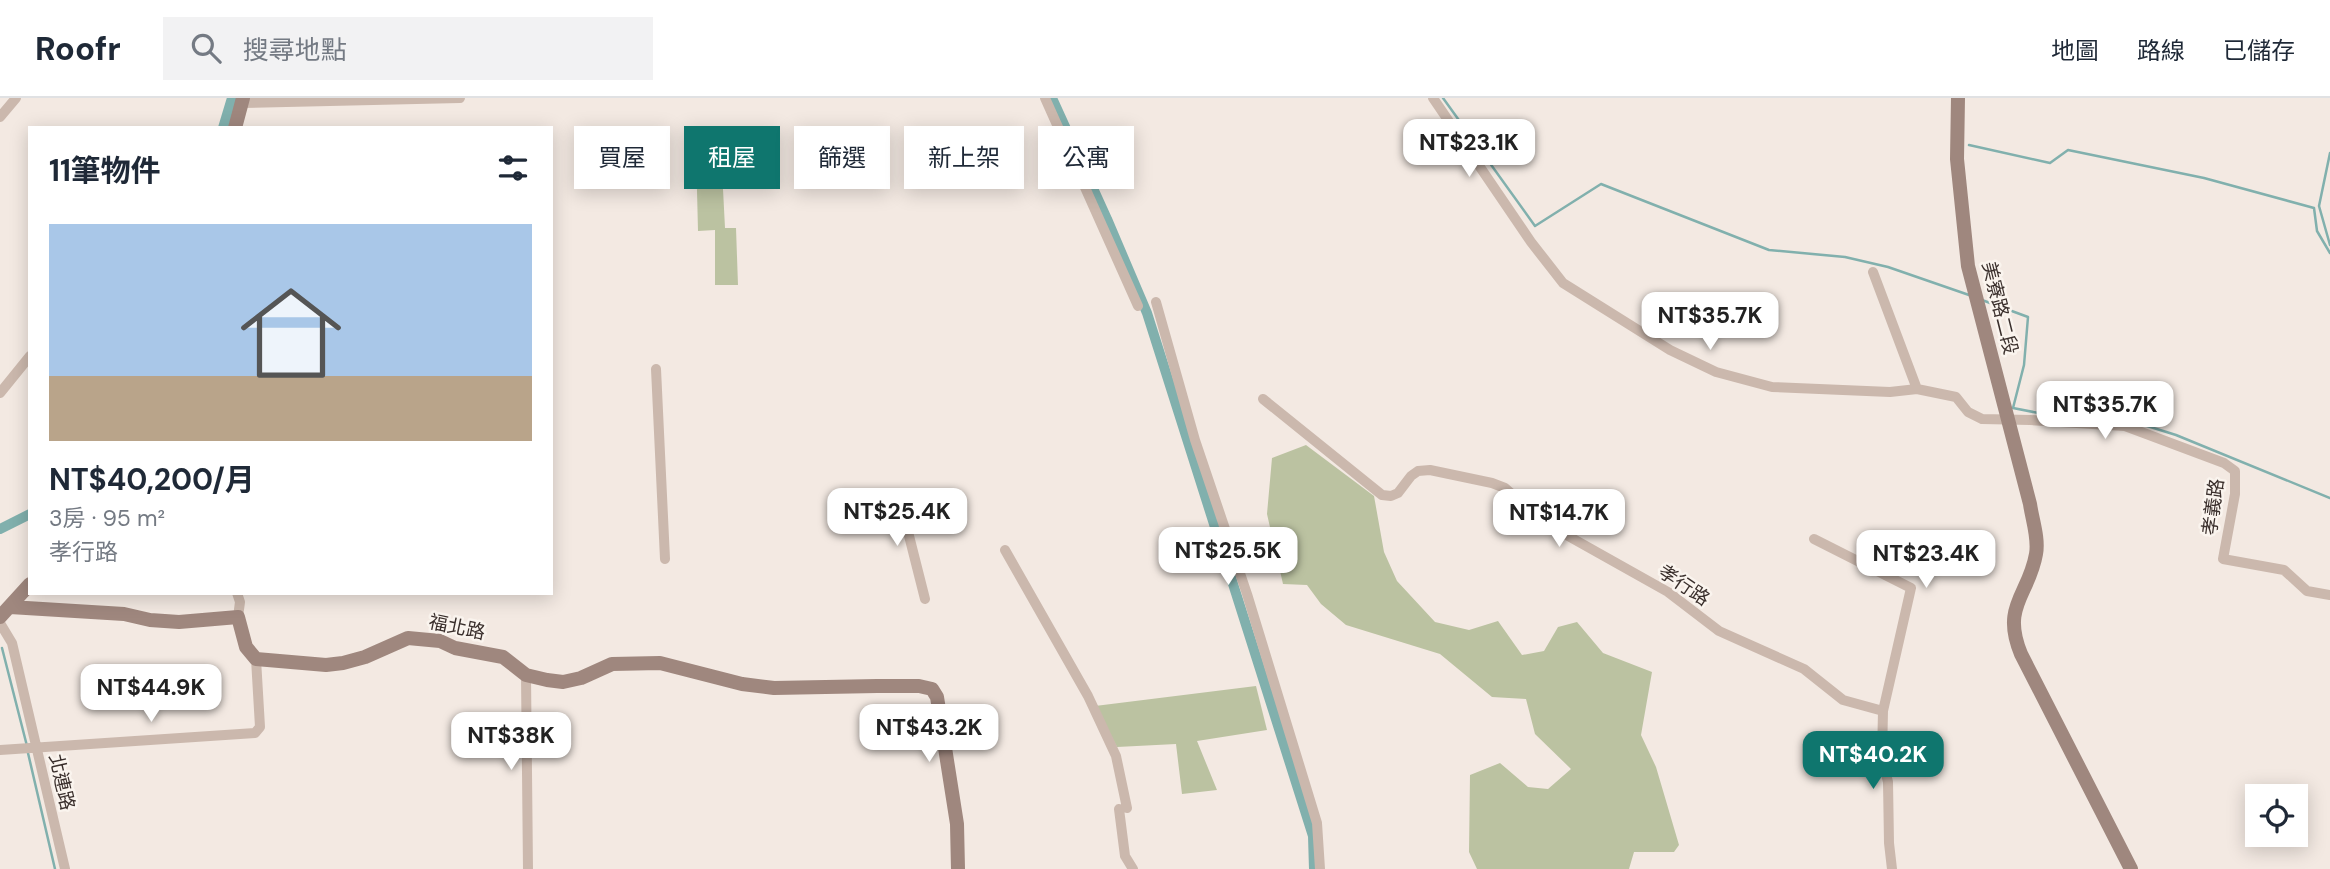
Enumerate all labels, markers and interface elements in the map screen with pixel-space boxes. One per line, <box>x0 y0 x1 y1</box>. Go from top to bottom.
search box <box>163 17 653 80</box>
text: Roofr <box>35 27 121 70</box>
icon: search <box>187 29 225 67</box>
text: 搜尋地點 <box>243 33 347 67</box>
text: 地圖 <box>2051 35 2099 66</box>
text: 路線 <box>2137 35 2185 66</box>
text: 已儲存 <box>2223 35 2295 66</box>
pin: NT$23.1K <box>1397 120 1541 179</box>
chip: 買屋 <box>574 126 670 189</box>
chip: 租屋 <box>684 126 780 189</box>
chip: 篩選 <box>794 126 890 189</box>
chip: 新上架 <box>904 126 1024 189</box>
chip: 公寓 <box>1038 126 1134 189</box>
text: NT$23.1K <box>1419 127 1519 157</box>
icon: filters <box>494 149 532 187</box>
text: 11筆物件 <box>49 151 161 190</box>
street label: 美寮路二段 <box>1976 259 2024 357</box>
icon: home <box>228 270 354 396</box>
pin: NT$35.7K <box>1638 292 1782 352</box>
text: NT$35.7K <box>1658 300 1762 330</box>
pin: NT$35.7K <box>2033 382 2177 441</box>
text: NT$35.7K <box>2053 389 2157 419</box>
text: NT$40,200/月 <box>49 460 255 499</box>
street label: 孝義路 <box>2197 477 2229 537</box>
pin: NT$25.4K <box>825 489 969 548</box>
pin: NT$14.7K <box>1487 490 1631 549</box>
text: NT$25.4K <box>843 496 951 526</box>
text: NT$14.7K <box>1509 497 1609 527</box>
text: 3房 · 95 m² <box>49 503 165 533</box>
pin: NT$25.5K <box>1156 528 1300 587</box>
pin: NT$23.4K <box>1854 531 1998 590</box>
text: NT$25.5K <box>1175 535 1281 565</box>
text: 孝行路 <box>49 537 118 567</box>
text: NT$23.4K <box>1872 538 1980 568</box>
street label: 孝行路 <box>1653 559 1715 611</box>
street label: 福北路 <box>427 609 487 645</box>
pin: NT$44.9K <box>79 664 223 724</box>
text: NT$44.9K <box>97 672 205 702</box>
pin: NT$43.2K <box>857 704 1001 764</box>
pin: NT$38K <box>454 712 568 772</box>
text: NT$43.2K <box>875 712 983 742</box>
text: NT$38K <box>467 720 555 750</box>
pin: NT$40.2K <box>1801 732 1945 791</box>
text: NT$40.2K <box>1819 739 1927 769</box>
street label: 北連路 <box>43 751 81 813</box>
map controls <box>2245 784 2308 847</box>
button: locate <box>2245 784 2308 847</box>

